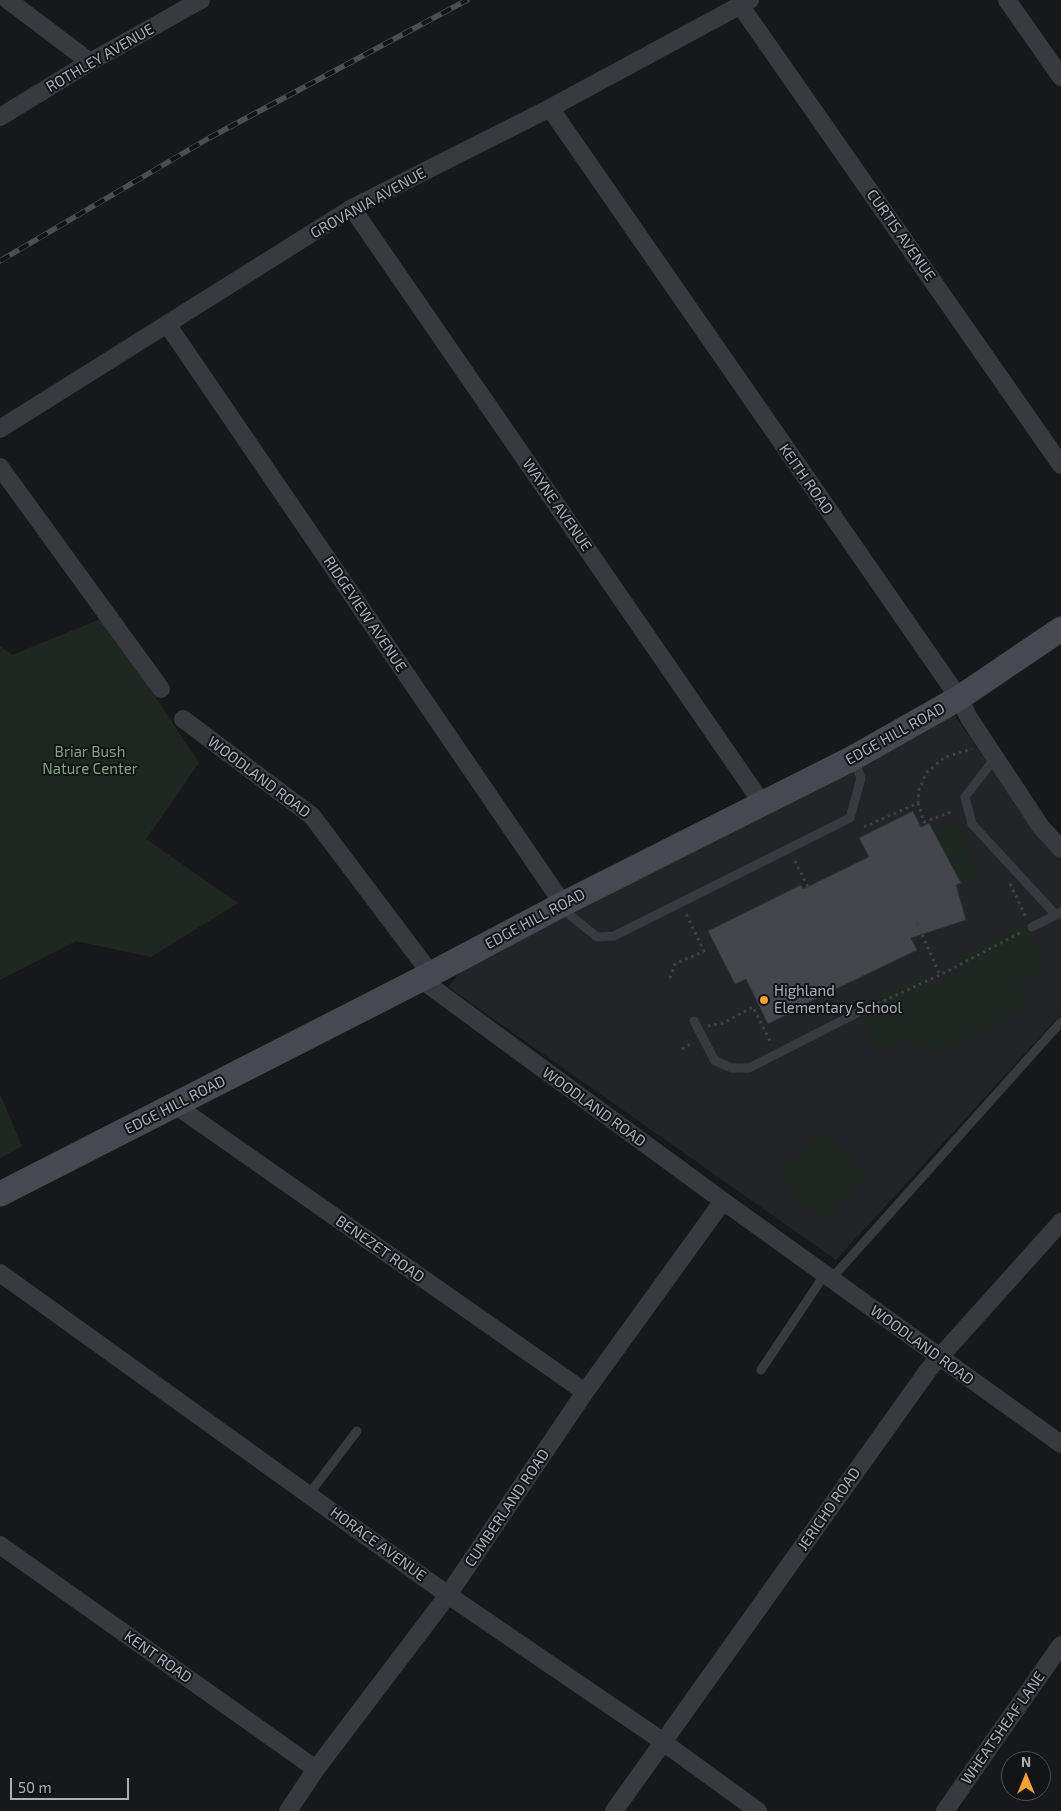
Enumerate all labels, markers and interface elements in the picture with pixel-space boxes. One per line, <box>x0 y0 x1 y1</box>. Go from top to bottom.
street label: ROTHLEY AVENUE <box>43 20 157 96</box>
street label: GROVANIA AVENUE <box>307 164 429 242</box>
street label: CURTIS AVENUE <box>863 186 939 284</box>
street label: KEITH ROAD <box>775 440 837 518</box>
street label: WAYNE AVENUE <box>518 455 596 555</box>
street label: RIDGEVIEW AVENUE <box>320 553 410 675</box>
street label: EDGE HILL ROAD <box>842 699 948 769</box>
street label: WOODLAND ROAD <box>204 733 314 821</box>
park label: Briar Bush Nature Center <box>42 743 138 778</box>
street label: EDGE HILL ROAD <box>482 885 588 953</box>
place label: Highland Elementary School <box>774 982 902 1017</box>
marker: Highland Elementary School <box>758 994 770 1006</box>
street label: WOODLAND ROAD <box>539 1063 649 1151</box>
street label: EDGE HILL ROAD <box>122 1072 228 1138</box>
street label: BENEZET ROAD <box>332 1212 428 1286</box>
street label: WOODLAND ROAD <box>867 1301 977 1389</box>
street label: CUMBERLAND ROAD <box>461 1446 553 1570</box>
street label: JERICHO ROAD <box>794 1464 864 1554</box>
street label: HORACE AVENUE <box>327 1503 429 1585</box>
street label: KENT ROAD <box>121 1627 195 1687</box>
street label: WHEATSHEAF LANE <box>957 1668 1049 1788</box>
north arrow <box>1001 1751 1051 1801</box>
scale bar <box>12 1768 131 1800</box>
text: 50 m <box>18 1778 52 1796</box>

